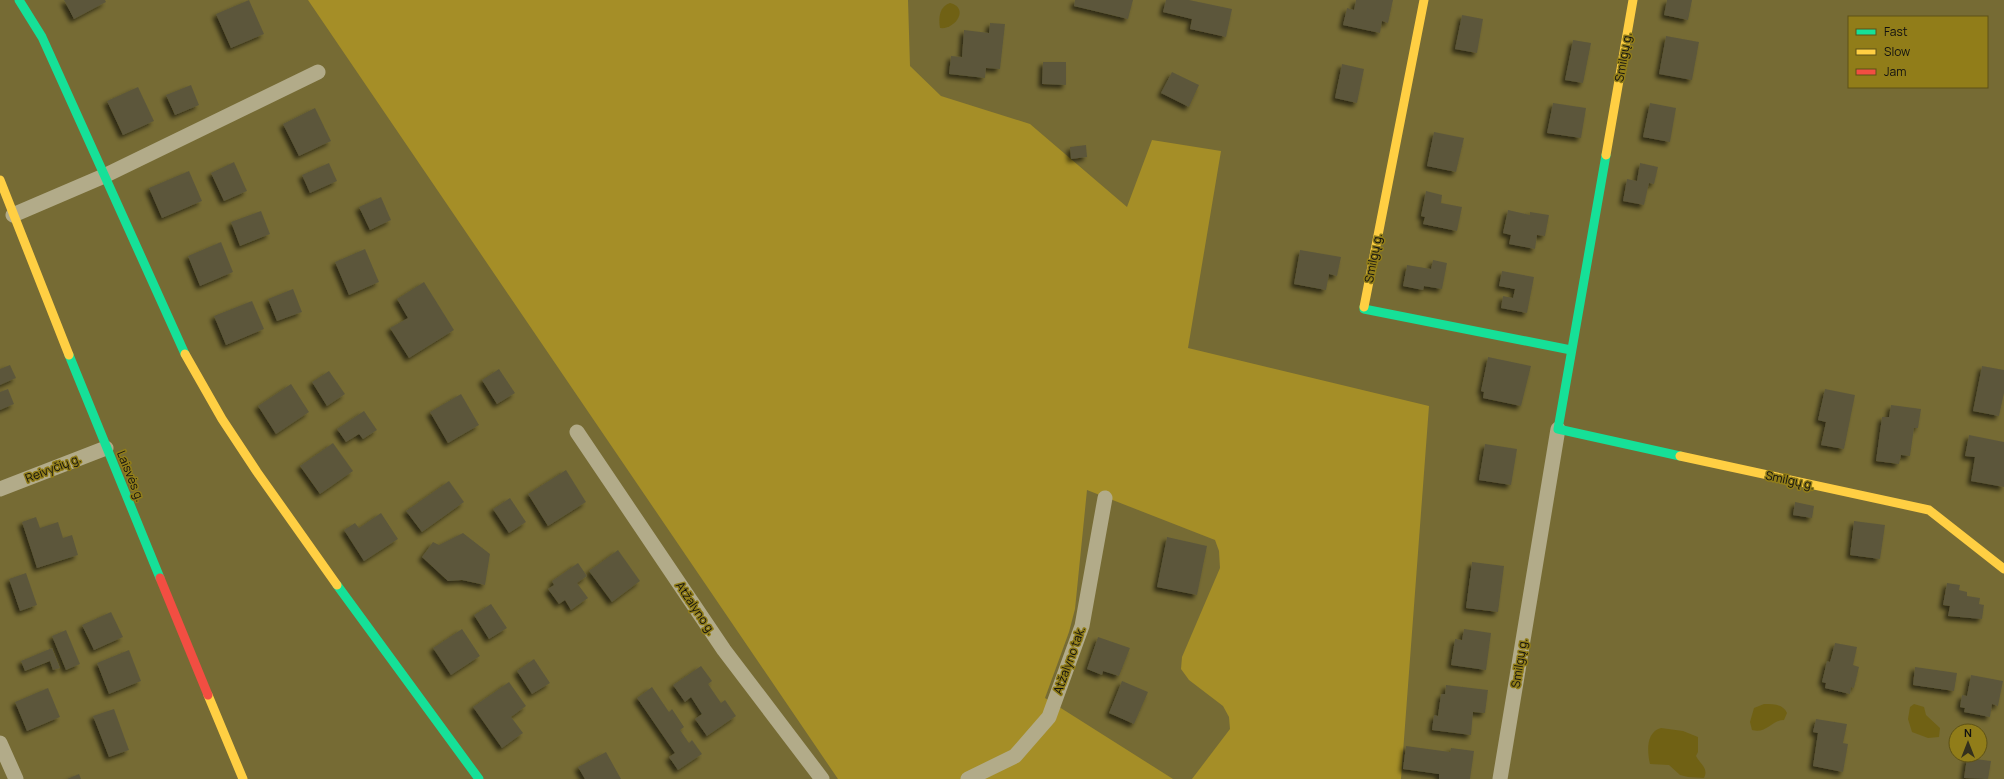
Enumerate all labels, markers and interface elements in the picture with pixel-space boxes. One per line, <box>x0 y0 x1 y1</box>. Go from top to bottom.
legend <box>1848 16 1988 88</box>
text: Fast <box>1884 23 1908 40</box>
street label: Smilgų g. <box>1610 31 1636 83</box>
text: Slow <box>1884 43 1910 60</box>
text: Jam <box>1884 63 1906 80</box>
street label: Smilgų g. <box>1360 232 1386 284</box>
street label: Laisvės g. <box>113 448 149 504</box>
street label: Reivyčių g. <box>23 450 83 486</box>
street label: Smilgų g. <box>1764 466 1816 494</box>
street label: Atžalyno g. <box>672 578 720 638</box>
street label: Atžalyno tak. <box>1049 624 1089 696</box>
street label: Smilgų g. <box>1507 637 1531 689</box>
north arrow <box>1948 723 1988 763</box>
text: N <box>1964 725 1972 740</box>

